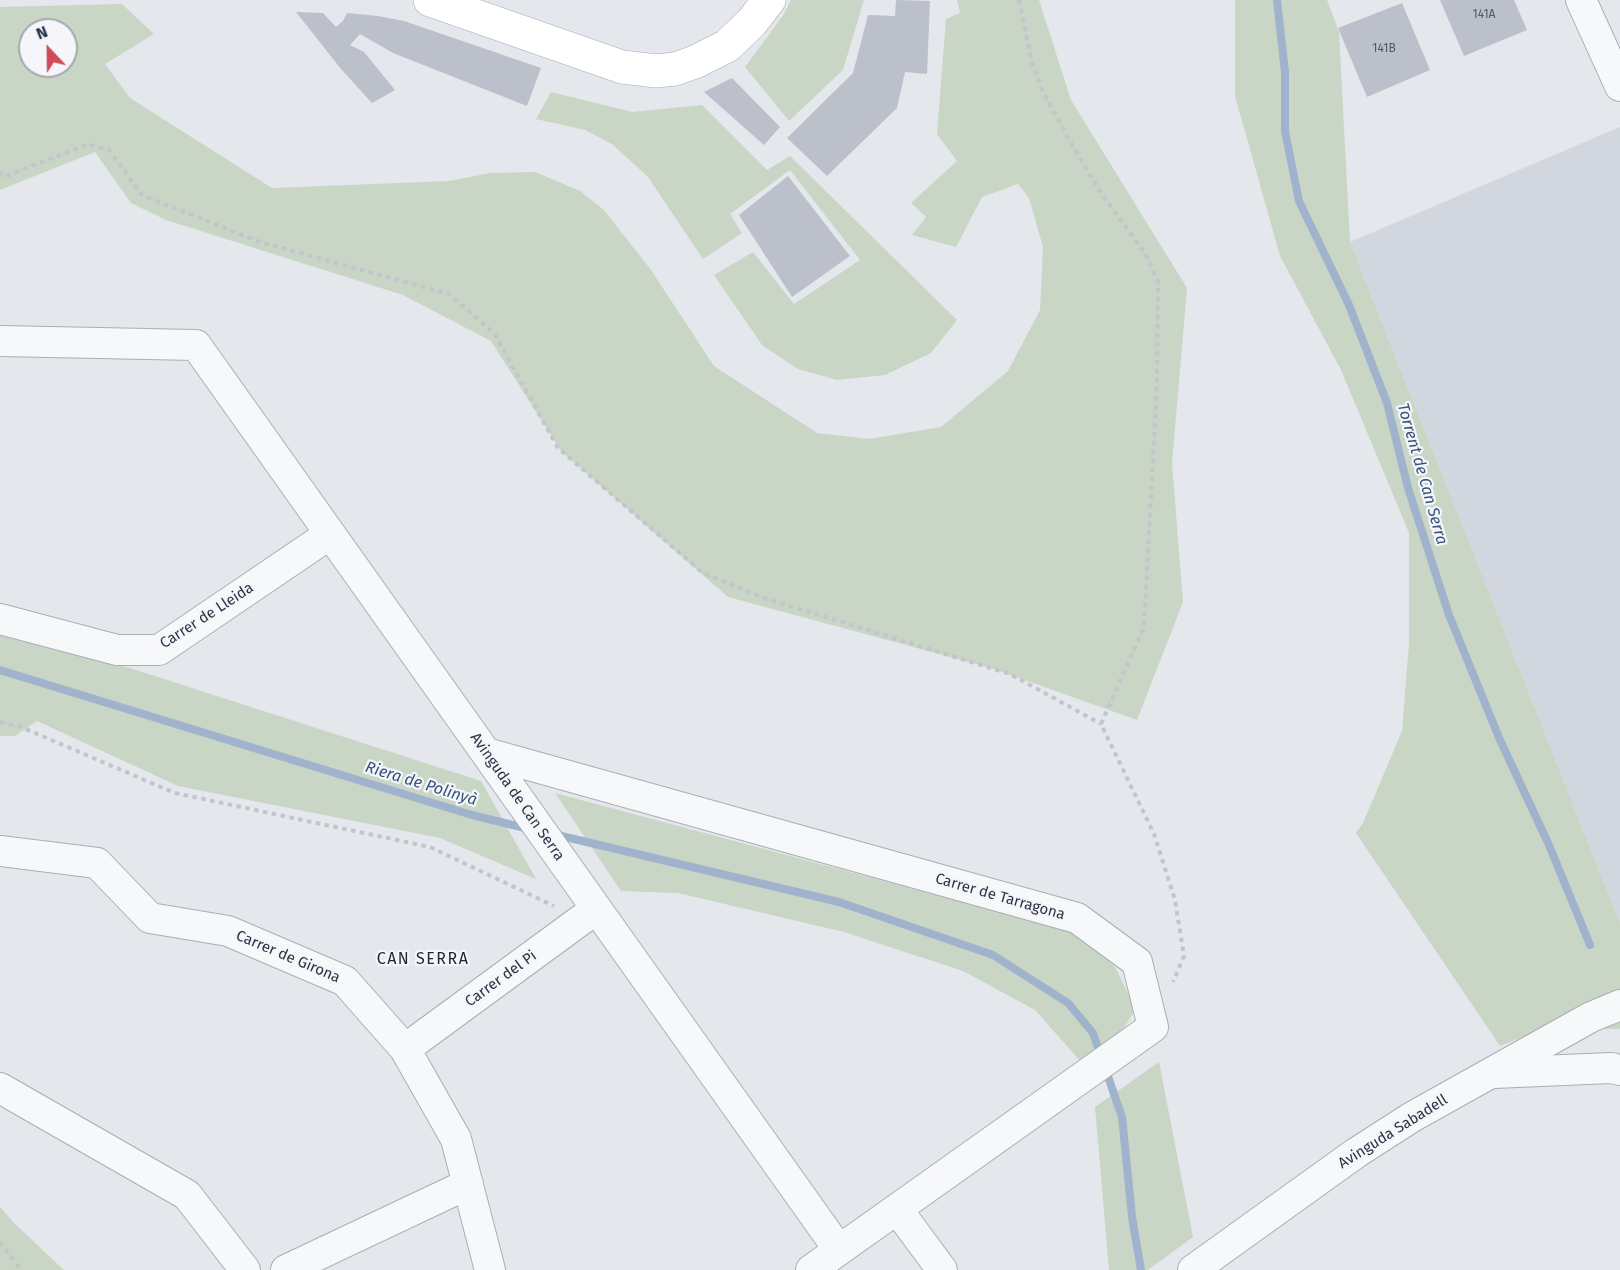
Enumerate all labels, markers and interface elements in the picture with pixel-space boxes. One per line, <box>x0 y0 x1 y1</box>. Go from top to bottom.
house number: 141A <box>1473 8 1495 22</box>
north arrow <box>18 18 78 78</box>
text: N <box>33 22 50 43</box>
house number: 141B <box>1372 42 1396 56</box>
water label: Torrent de Can Serra <box>1393 401 1451 547</box>
street label: Carrer de Lleida <box>157 579 257 653</box>
street label: Avinguda de Can Serra <box>466 729 568 865</box>
water label: Riera de Polinyà <box>363 758 479 810</box>
street label: Carrer de Tarragona <box>933 870 1067 924</box>
street label: Carrer de Girona <box>233 927 343 987</box>
street label: Carrer del Pi <box>462 947 540 1011</box>
district label: CAN SERRA <box>377 950 469 970</box>
street label: Avinguda Sabadell <box>1335 1091 1451 1173</box>

